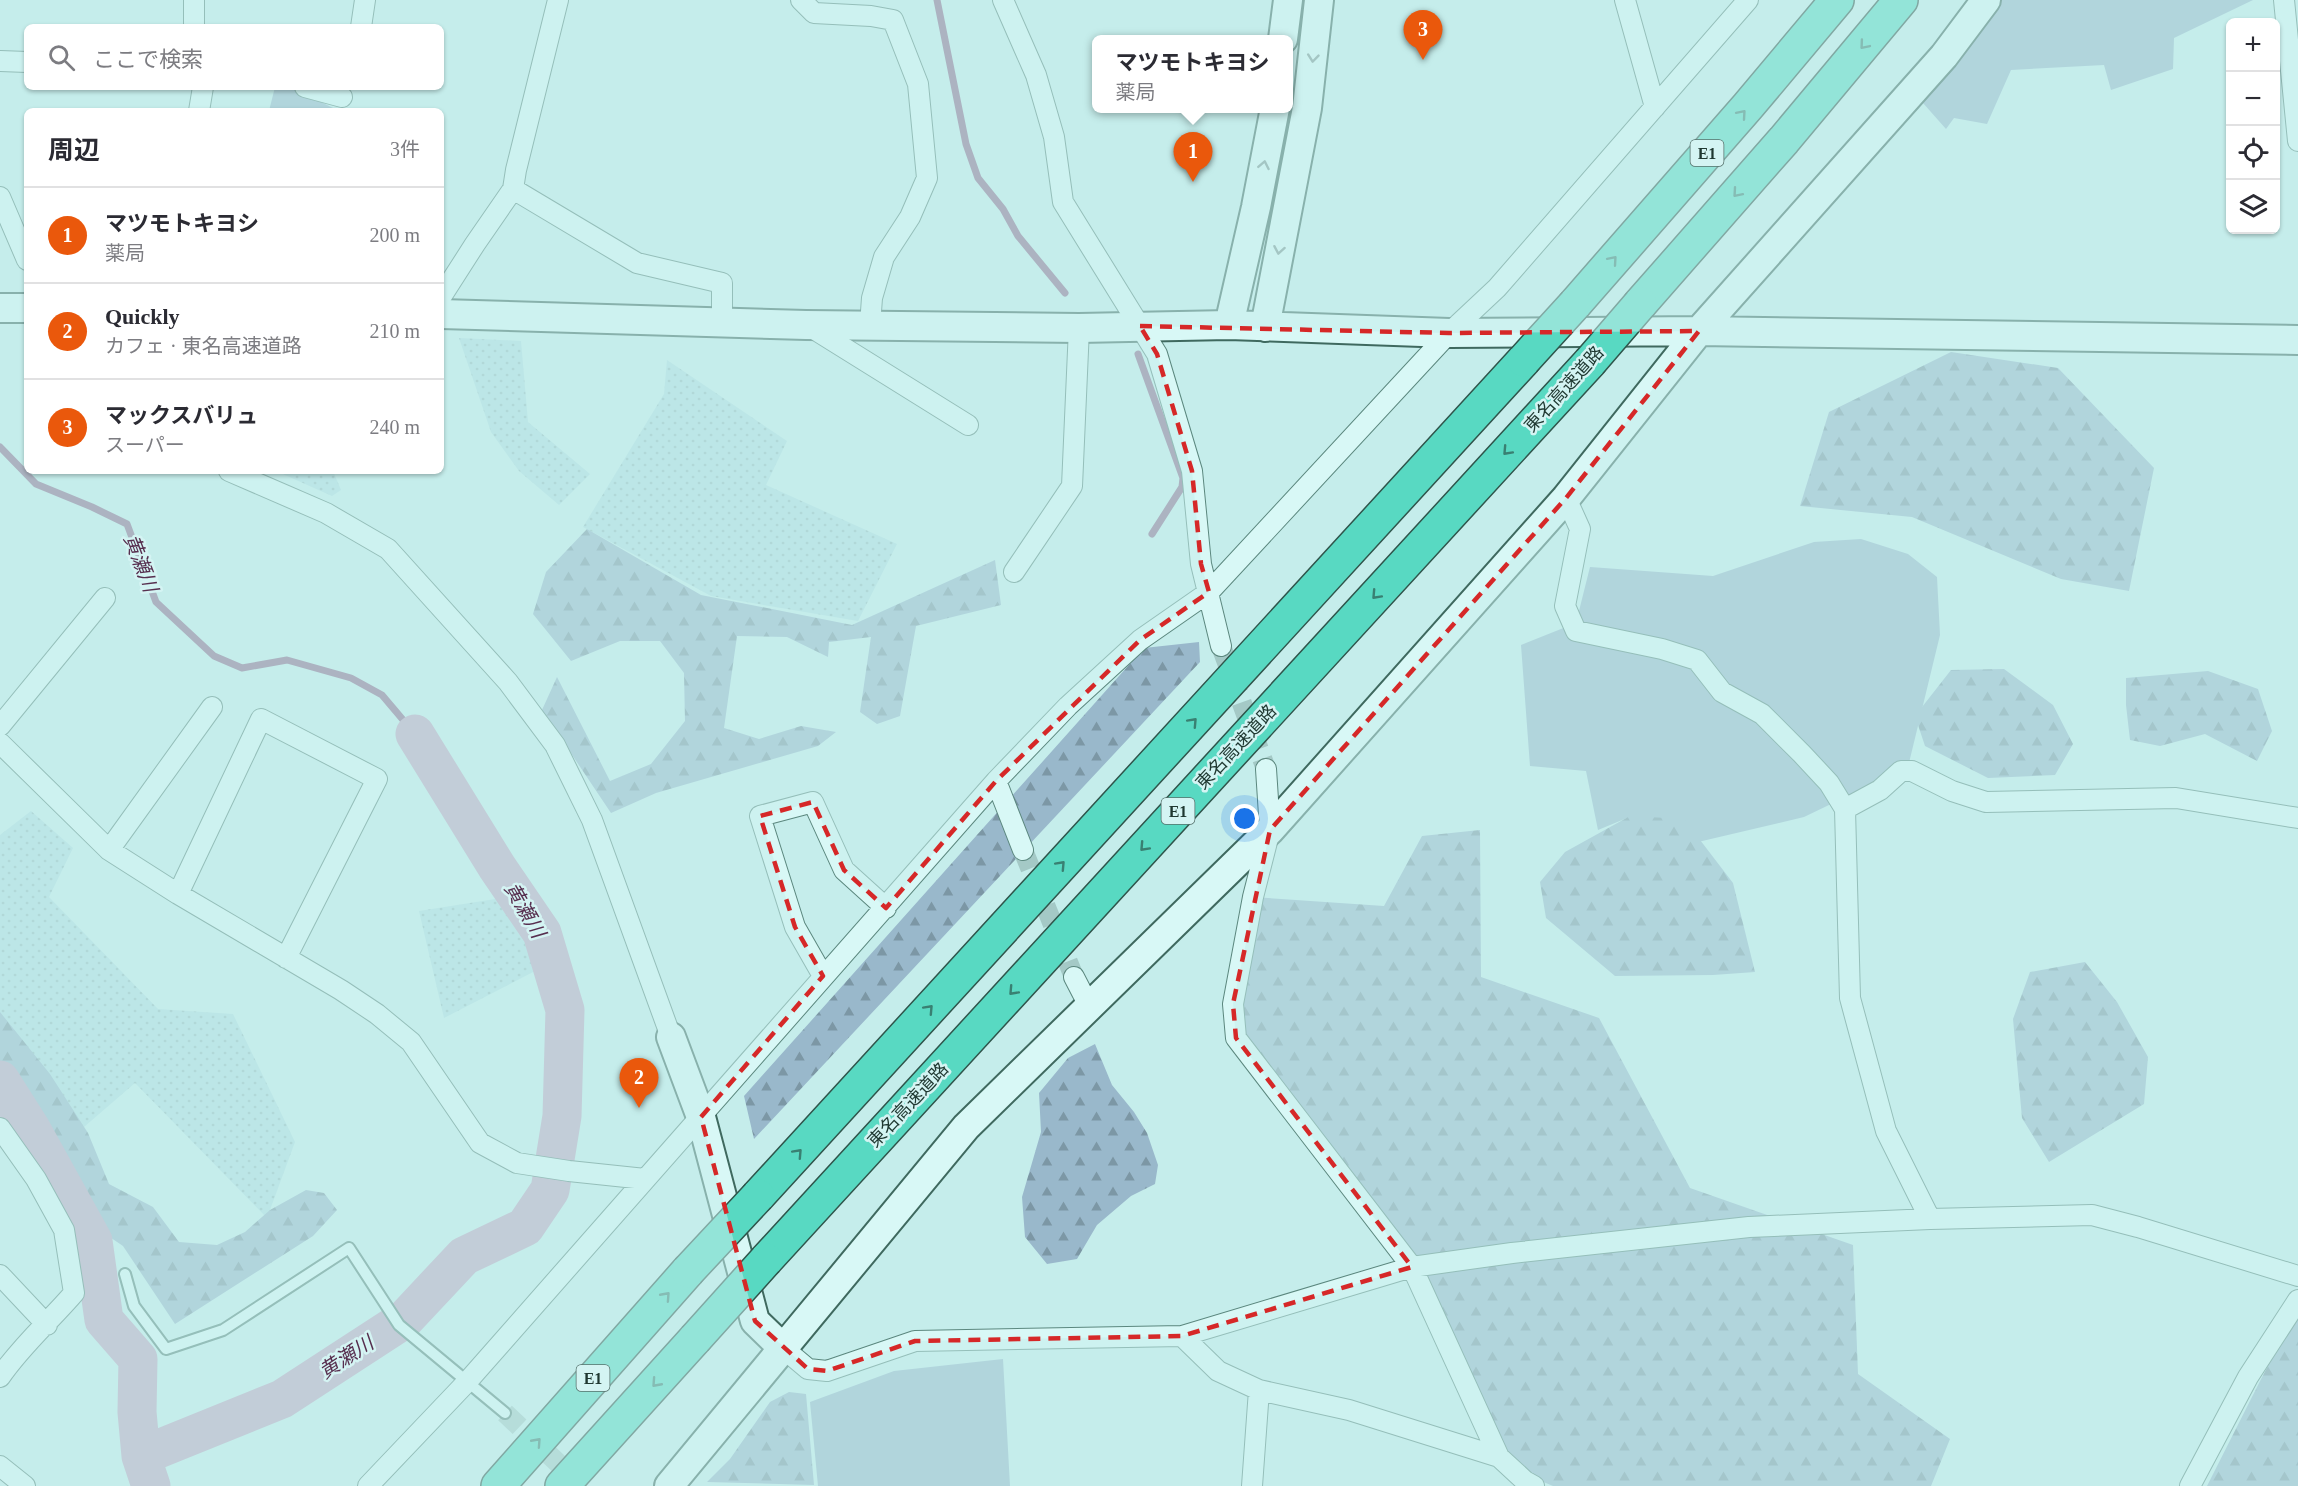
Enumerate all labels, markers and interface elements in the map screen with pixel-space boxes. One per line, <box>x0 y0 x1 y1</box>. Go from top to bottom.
pin: 3 <box>1404 10 1442 60</box>
map controls <box>2226 18 2280 234</box>
button: + <box>2226 18 2280 72</box>
search box <box>24 24 444 90</box>
popup <box>1092 35 1293 113</box>
one-way arrow <box>1860 38 1871 49</box>
icon: search <box>45 41 78 74</box>
text: ここで検索 <box>93 47 203 72</box>
text: マツモトキヨシ <box>1115 50 1270 75</box>
one-way arrow <box>1307 54 1319 63</box>
button: − <box>2226 72 2280 126</box>
text: 薬局 <box>1115 81 1155 103</box>
one-way arrow <box>1734 109 1745 120</box>
button: locate <box>2226 126 2280 180</box>
pin: 1 <box>1174 132 1212 182</box>
text: 周辺 <box>48 136 100 165</box>
text: 3件 <box>390 138 420 160</box>
road number: E1 <box>1690 140 1724 166</box>
one-way arrow <box>1257 160 1270 170</box>
button: layers <box>2226 180 2280 234</box>
one-way arrow <box>1733 186 1744 197</box>
text: マツモトキヨシ <box>105 211 259 236</box>
text: 1 <box>63 224 73 246</box>
text: 200 m <box>369 224 420 246</box>
text: 薬局 <box>105 242 145 264</box>
one-way arrow <box>1273 245 1286 255</box>
one-way arrow <box>1606 256 1617 267</box>
text: Quickly <box>105 304 180 329</box>
text: 2 <box>63 320 73 342</box>
text: 210 m <box>369 320 420 342</box>
text: カフェ · 東名高速道路 <box>105 335 302 357</box>
street label: 東名高速道路 <box>1520 342 1608 436</box>
text: マックスバリュ <box>105 403 258 428</box>
text: 3 <box>63 416 73 438</box>
text: 240 m <box>369 416 420 438</box>
text: スーパー <box>105 434 185 456</box>
one-way arrow <box>1504 444 1515 455</box>
water label: 黄瀬川 <box>120 531 163 597</box>
one-way arrow <box>1372 588 1383 599</box>
street label: 東名高速道路 <box>1192 701 1280 793</box>
one-way arrow <box>1186 718 1197 728</box>
road number: E1 <box>1162 798 1194 824</box>
your location <box>1230 804 1259 833</box>
one-way arrow <box>1140 840 1151 851</box>
one-way arrow <box>1054 862 1065 872</box>
water label: 黄瀬川 <box>500 879 551 943</box>
one-way arrow <box>1009 983 1020 994</box>
one-way arrow <box>922 1005 933 1016</box>
pin: 2 <box>620 1058 658 1108</box>
street label: 東名高速道路 <box>864 1059 952 1151</box>
one-way arrow <box>790 1149 801 1160</box>
one-way arrow <box>659 1292 670 1303</box>
water label: 黄瀬川 <box>315 1330 379 1383</box>
road number: E1 <box>576 1365 610 1391</box>
one-way arrow <box>652 1375 663 1386</box>
one-way arrow <box>530 1438 541 1449</box>

